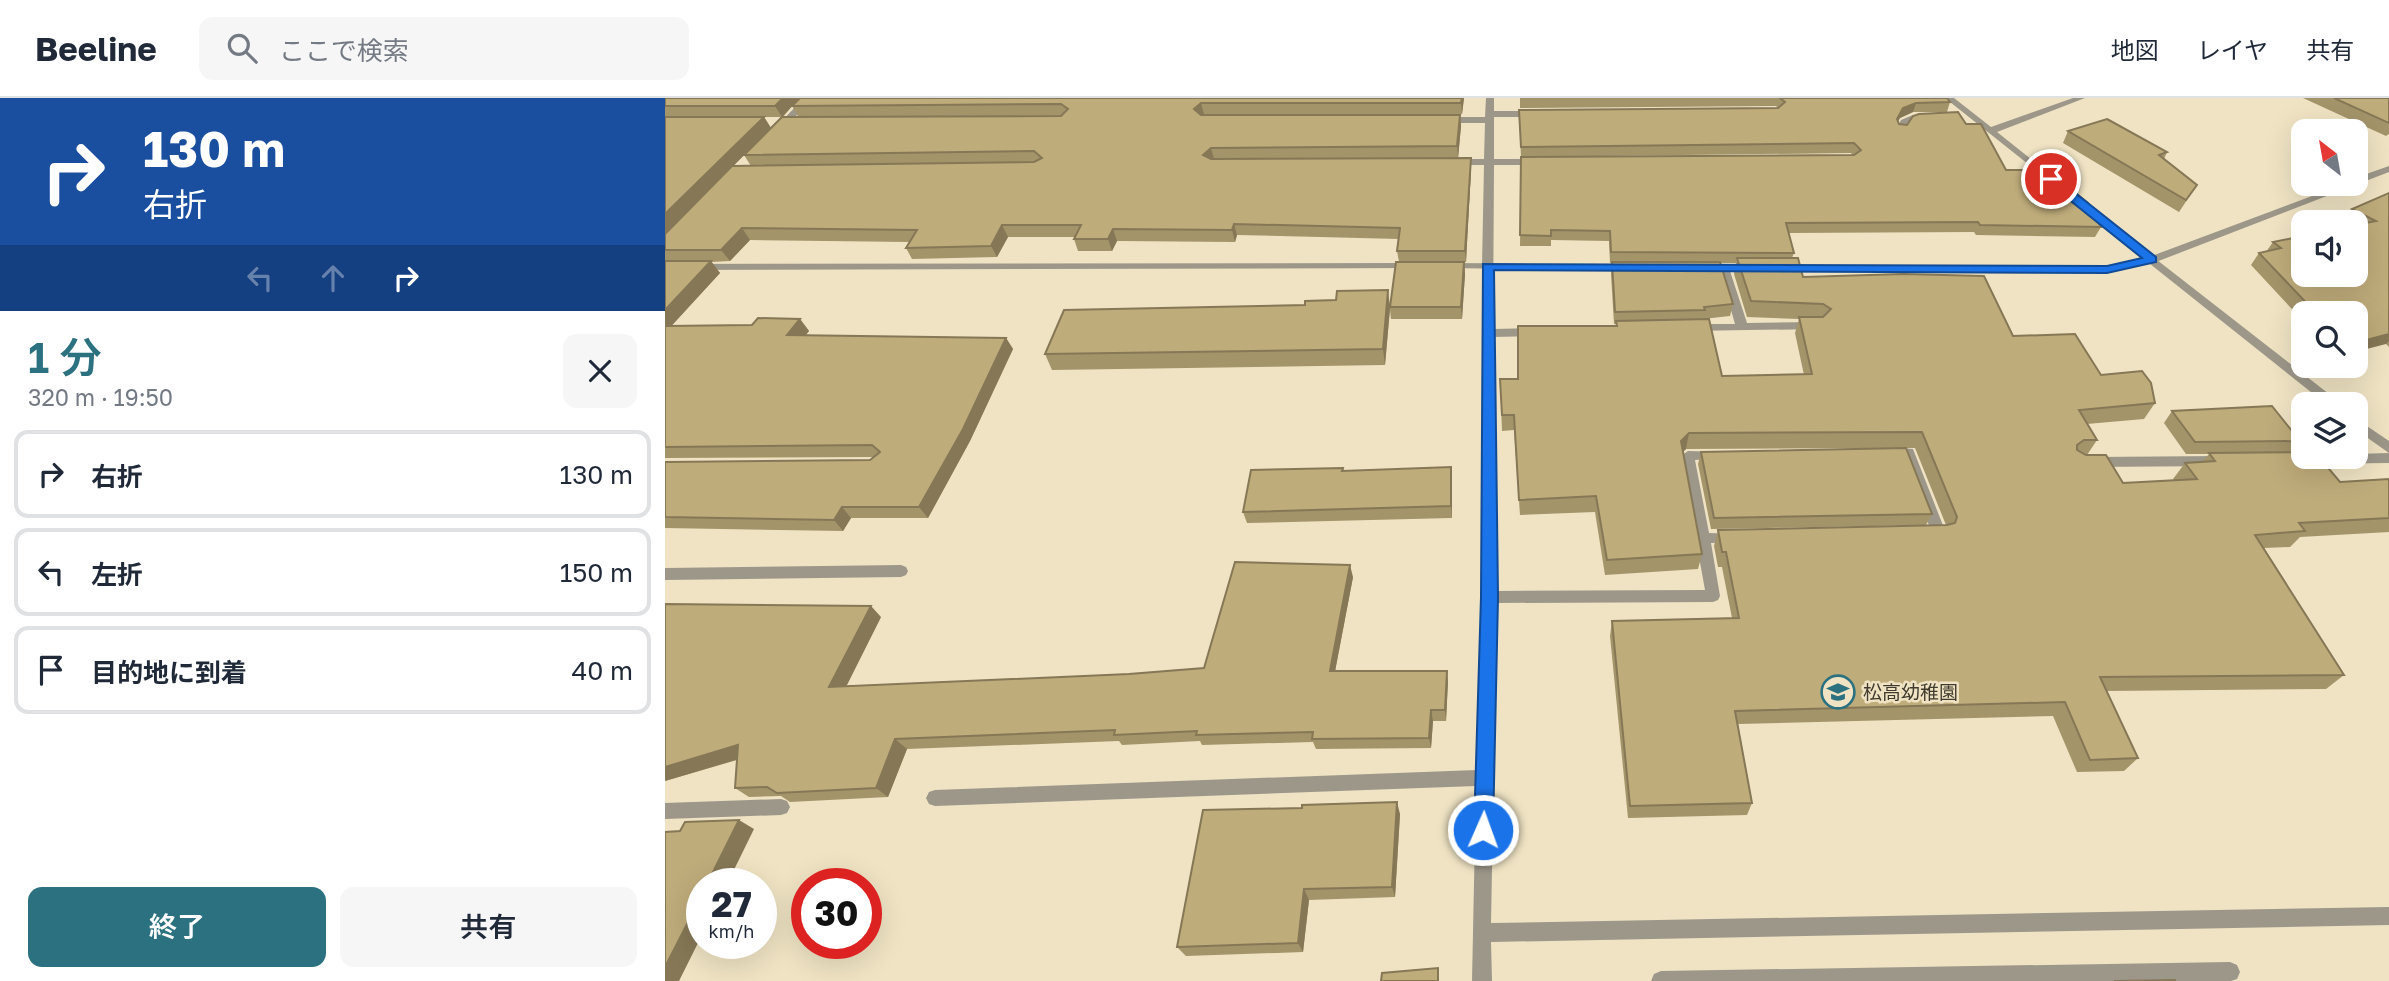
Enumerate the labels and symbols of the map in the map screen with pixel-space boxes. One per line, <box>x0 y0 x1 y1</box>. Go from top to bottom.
north arrow <box>2291 119 2368 196</box>
pin <box>2021 149 2081 209</box>
school or university icon: 松高幼稚園 <box>1819 673 1857 711</box>
place label: 松高幼稚園 <box>1863 680 1958 703</box>
position arrow <box>1446 793 1520 867</box>
speed limit sign: 30 <box>791 868 882 959</box>

